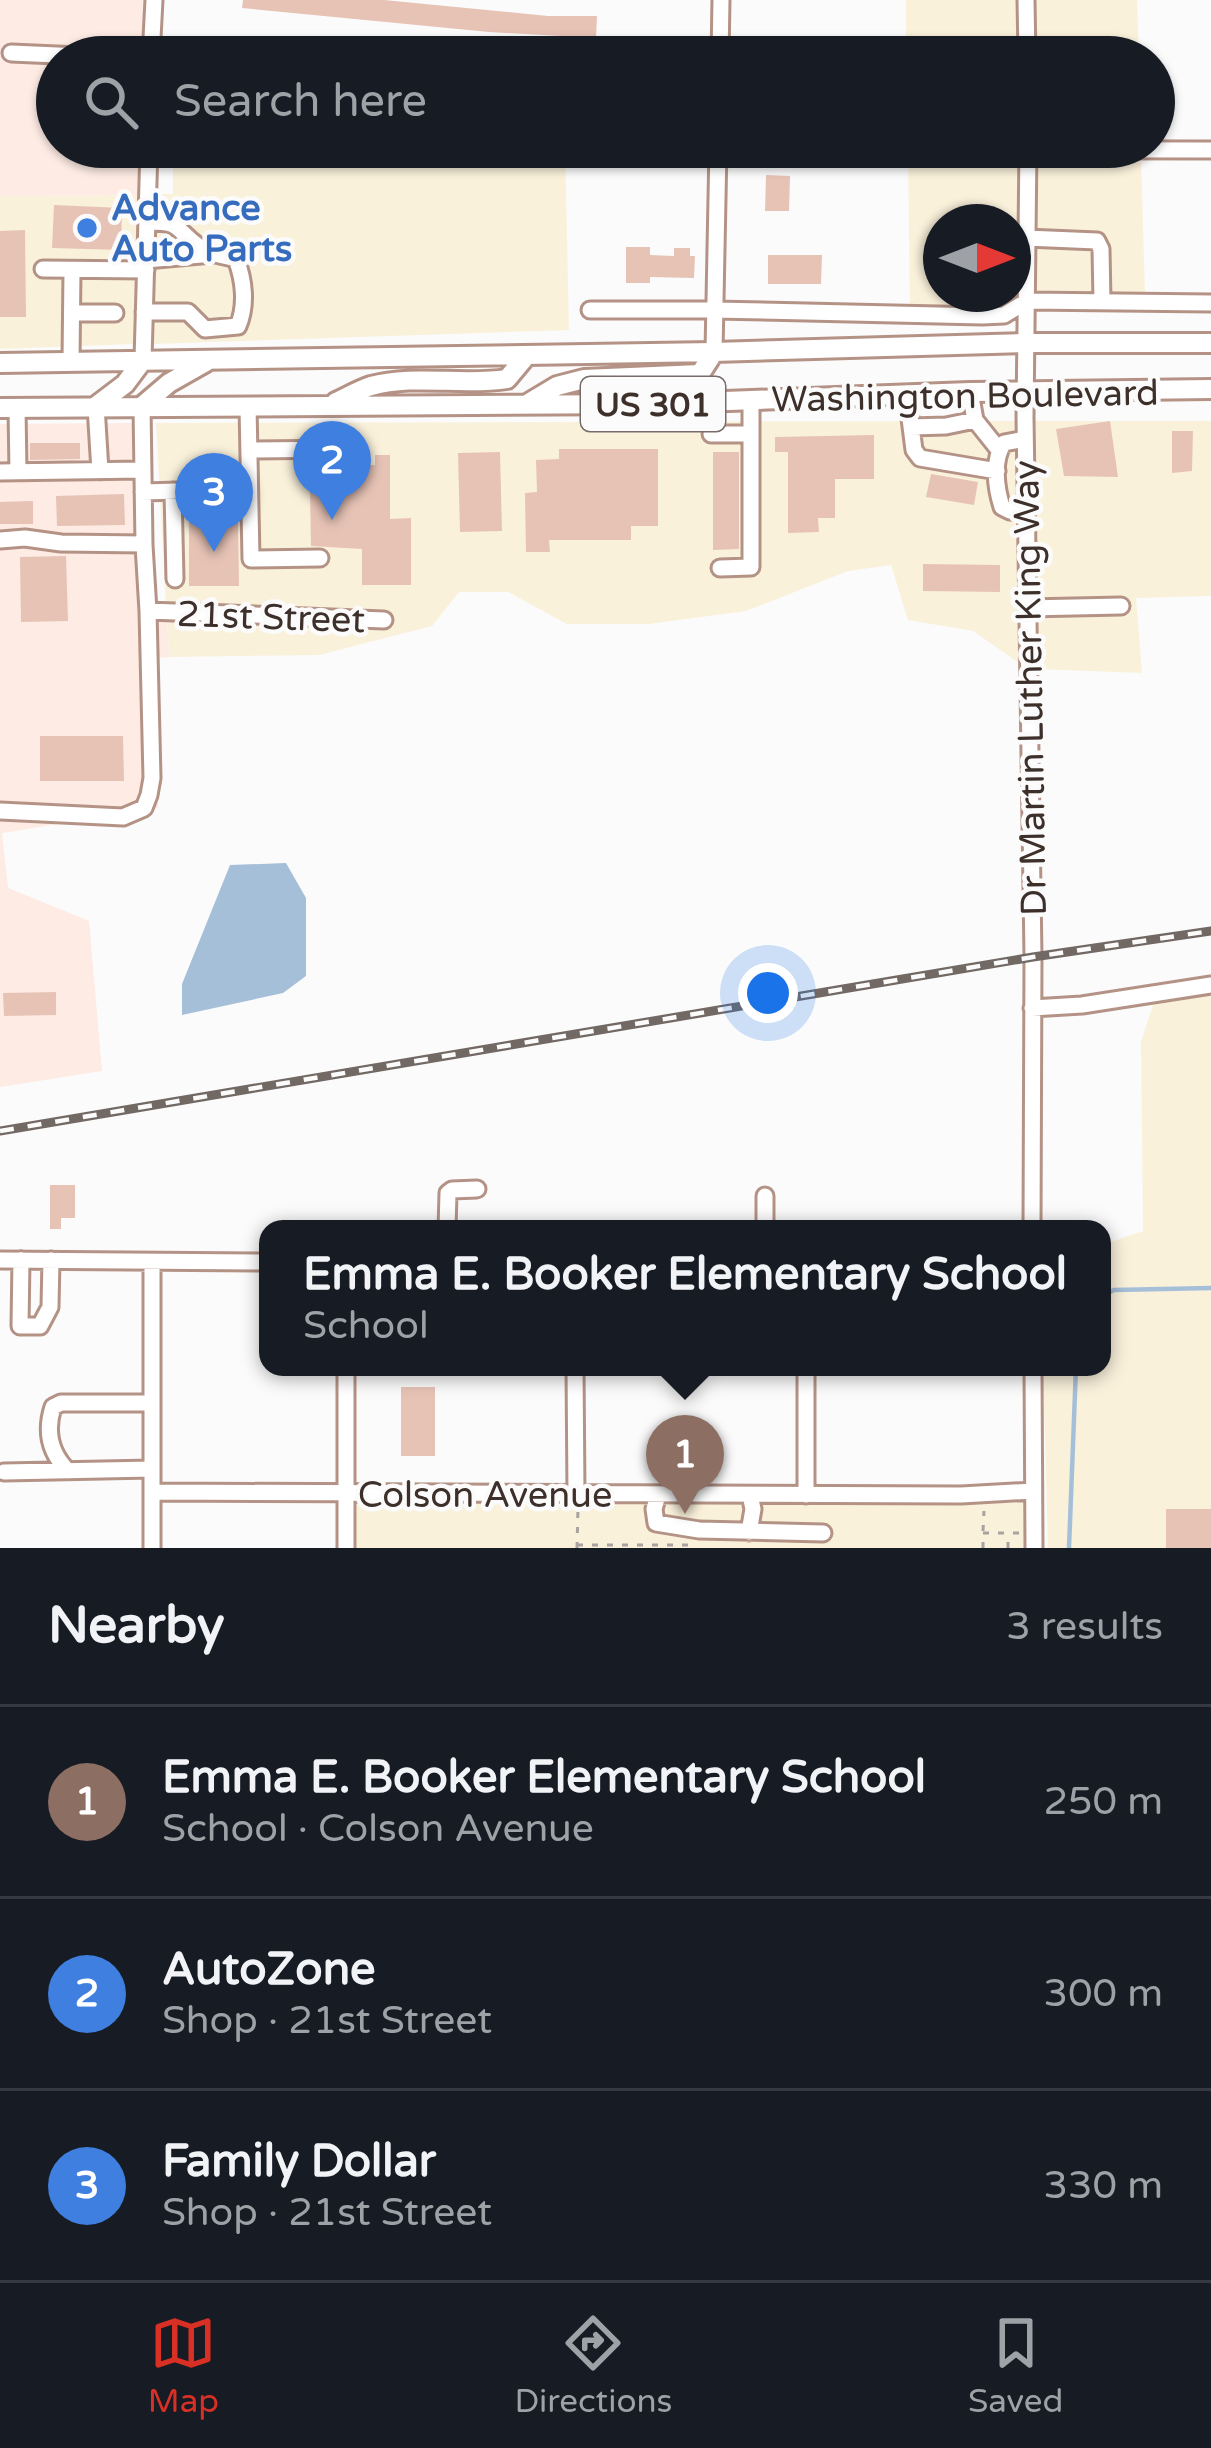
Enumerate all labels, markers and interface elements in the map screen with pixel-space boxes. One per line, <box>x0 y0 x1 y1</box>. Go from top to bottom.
search box <box>36 36 1175 168</box>
icon: search <box>78 69 144 135</box>
text: Search here <box>174 75 427 129</box>
place label: Advance Auto Parts <box>111 187 292 271</box>
north arrow <box>923 204 1031 312</box>
marker: Advance Auto Parts <box>74 215 100 241</box>
street label: Washington Boulevard <box>771 372 1159 421</box>
road number: US 301 <box>581 377 725 431</box>
pin: 2 <box>293 421 371 520</box>
pin: 3 <box>175 453 253 552</box>
street label: Dr Martin Luther King Way <box>1005 460 1056 916</box>
street label: 21st Street <box>176 593 366 642</box>
your location <box>738 963 798 1023</box>
popup <box>259 1220 1111 1376</box>
text: Emma E. Booker Elementary School <box>303 1248 1067 1302</box>
text: School <box>303 1302 429 1349</box>
pin: 1 <box>646 1415 724 1514</box>
street label: Colson Avenue <box>358 1474 612 1517</box>
text: Nearby <box>48 1595 225 1657</box>
text: 3 results <box>1006 1603 1163 1650</box>
text: Emma E. Booker Elementary School <box>162 1751 926 1805</box>
text: 1 <box>75 1778 99 1825</box>
text: 250 m <box>1044 1778 1163 1825</box>
text: School · Colson Avenue <box>162 1805 594 1852</box>
text: AutoZone <box>162 1943 376 1997</box>
text: 2 <box>75 1970 99 2017</box>
text: 300 m <box>1044 1970 1163 2017</box>
text: Shop · 21st Street <box>162 1997 492 2044</box>
text: Family Dollar <box>162 2135 436 2189</box>
text: 3 <box>75 2162 99 2209</box>
text: 330 m <box>1044 2162 1163 2209</box>
text: Shop · 21st Street <box>162 2189 492 2236</box>
tab: Map <box>148 2310 219 2421</box>
tab: Directions <box>515 2310 672 2421</box>
tab: Saved <box>968 2310 1063 2421</box>

